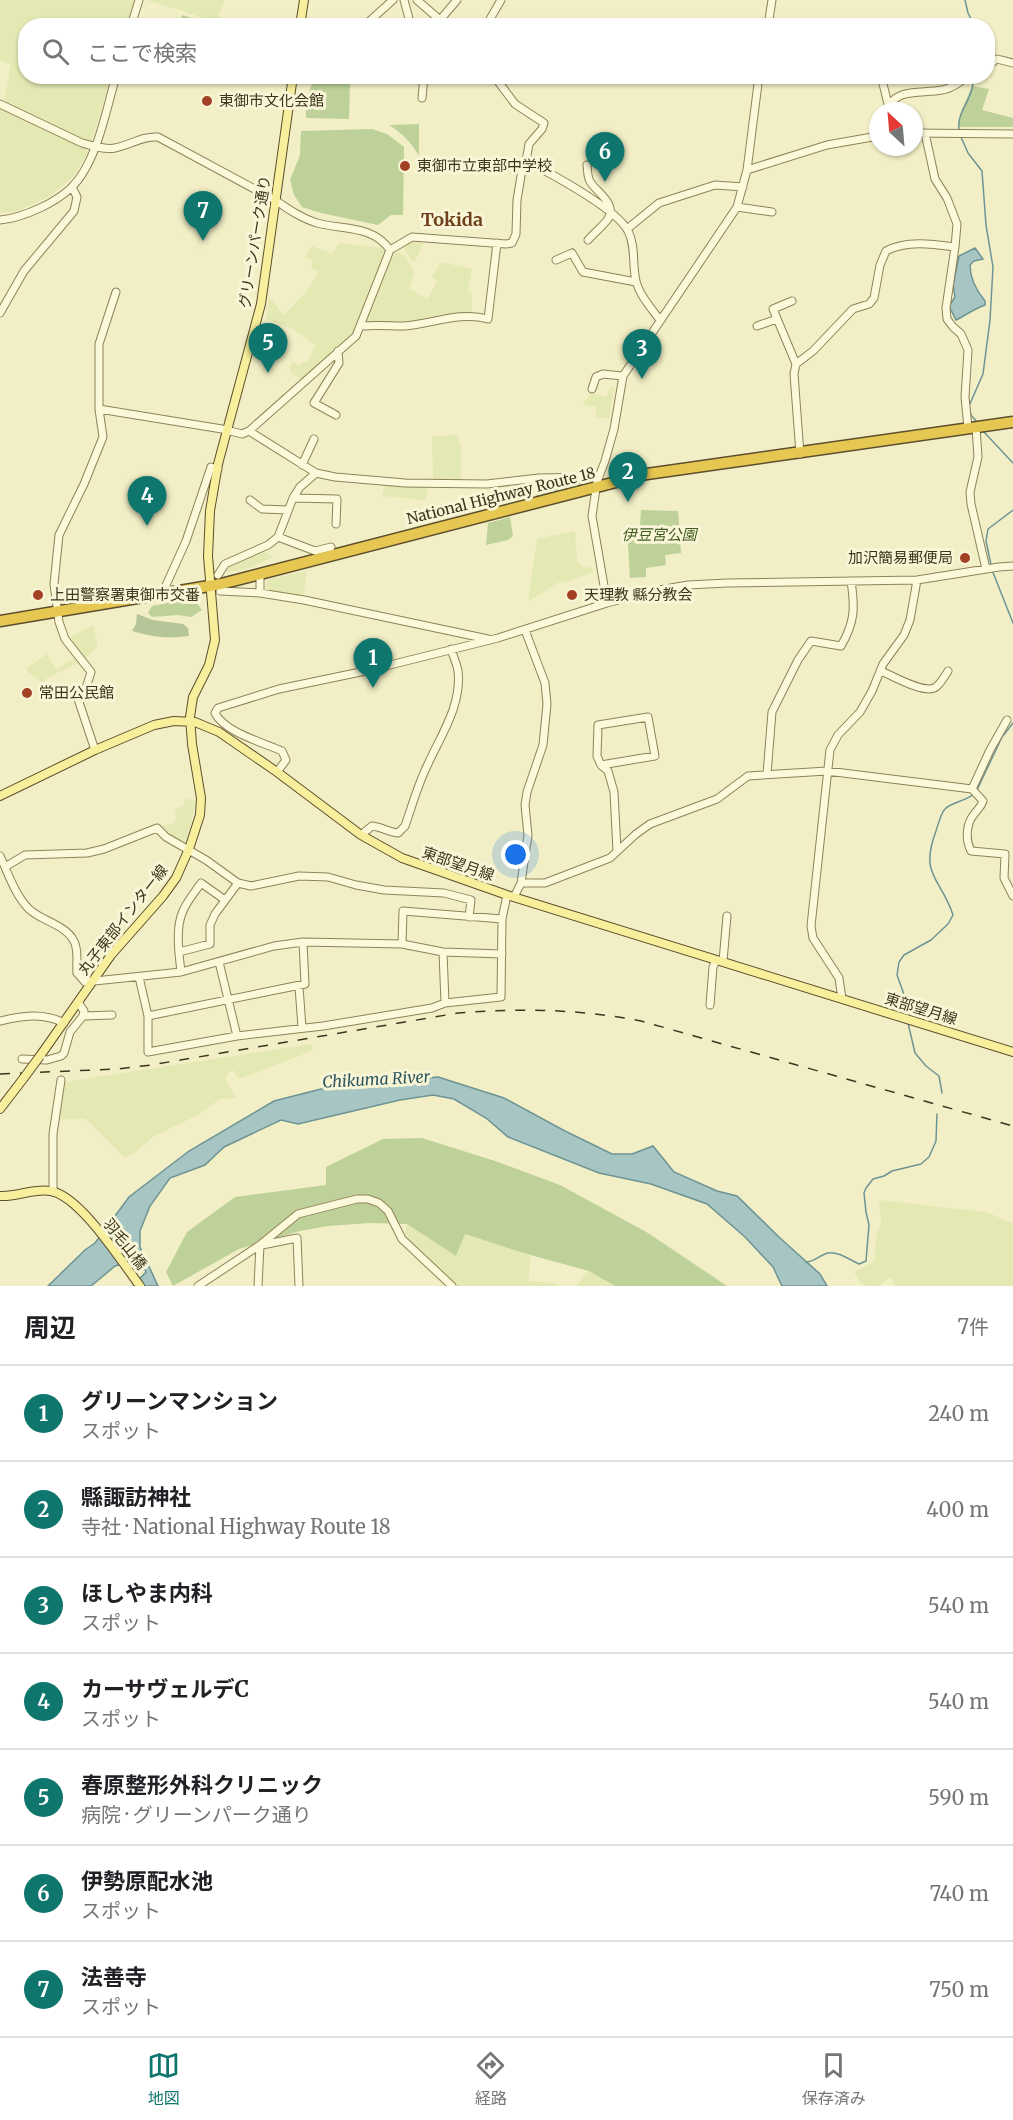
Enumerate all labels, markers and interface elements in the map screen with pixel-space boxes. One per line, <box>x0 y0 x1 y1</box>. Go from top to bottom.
search box <box>18 18 995 84</box>
icon: search <box>39 35 72 68</box>
text: ここで検索 <box>87 39 197 67</box>
place label: 東御市文化会館 <box>219 91 324 110</box>
marker: 東御市文化会館 <box>200 94 214 108</box>
north arrow <box>869 102 923 156</box>
pin: 6 <box>586 132 624 182</box>
place label: 東御市立東部中学校 <box>417 156 552 175</box>
marker: 東御市立東部中学校 <box>398 159 412 173</box>
street label: グリーンパーク通り <box>235 174 274 310</box>
pin: 7 <box>184 192 222 241</box>
district label: Tokida <box>421 208 483 231</box>
pin: 5 <box>248 324 288 373</box>
pin: 3 <box>622 330 662 379</box>
pin: 2 <box>608 452 648 502</box>
street label: National Highway Route 18 <box>405 463 597 528</box>
pin: 4 <box>128 476 166 526</box>
park label: 伊豆宮公園 <box>621 525 698 544</box>
place label: 加沢簡易郵便局 <box>848 548 953 567</box>
marker: 加沢簡易郵便局 <box>958 551 972 565</box>
place label: 上田警察署東御市交番 <box>50 585 200 604</box>
place label: 天理教 縣分教会 <box>584 585 693 604</box>
marker: 上田警察署東御市交番 <box>31 588 45 602</box>
marker: 天理教 縣分教会 <box>565 588 579 602</box>
pin: 1 <box>354 638 392 688</box>
place label: 常田公民館 <box>39 683 114 702</box>
marker: 常田公民館 <box>20 686 34 700</box>
your location <box>501 840 530 869</box>
street label: 東部望月線 <box>420 842 497 885</box>
street label: 丸子東部インター線 <box>74 861 172 979</box>
street label: 東部望月線 <box>882 988 960 1029</box>
water label: Chikuma River <box>322 1066 431 1092</box>
street label: 羽毛山橋 <box>99 1214 151 1273</box>
text: 周辺 <box>24 1311 76 1344</box>
text: 7件 <box>958 1314 989 1339</box>
text: グリーンマンション <box>81 1387 278 1415</box>
text: 1 <box>39 1401 48 1426</box>
text: 240 m <box>928 1401 989 1426</box>
text: スポット <box>81 1418 161 1443</box>
text: 縣諏訪神社 <box>81 1483 191 1511</box>
text: 2 <box>38 1497 49 1522</box>
text: 400 m <box>926 1497 989 1522</box>
text: 寺社 · National Highway Route 18 <box>81 1514 391 1539</box>
text: ほしやま内科 <box>81 1579 213 1607</box>
text: 3 <box>38 1593 49 1618</box>
text: 540 m <box>928 1593 989 1618</box>
text: スポット <box>81 1610 161 1635</box>
text: カーサヴェルデC <box>81 1675 249 1703</box>
text: 4 <box>37 1689 50 1714</box>
text: 540 m <box>928 1689 989 1714</box>
text: スポット <box>81 1706 161 1731</box>
text: 春原整形外科クリニック <box>81 1771 323 1799</box>
text: 5 <box>38 1785 49 1810</box>
text: 590 m <box>928 1785 989 1810</box>
text: 病院 · グリーンパーク通り <box>81 1802 312 1827</box>
text: 伊勢原配水池 <box>81 1867 213 1895</box>
text: 6 <box>37 1881 50 1906</box>
text: 740 m <box>930 1881 989 1906</box>
text: スポット <box>81 1898 161 1923</box>
text: 法善寺 <box>81 1963 147 1991</box>
text: 7 <box>38 1977 50 2002</box>
text: 750 m <box>929 1977 989 2002</box>
text: スポット <box>81 1994 161 2019</box>
tab: 地図 <box>147 2049 180 2109</box>
tab: 経路 <box>474 2049 507 2109</box>
tab: 保存済み <box>802 2049 866 2109</box>

